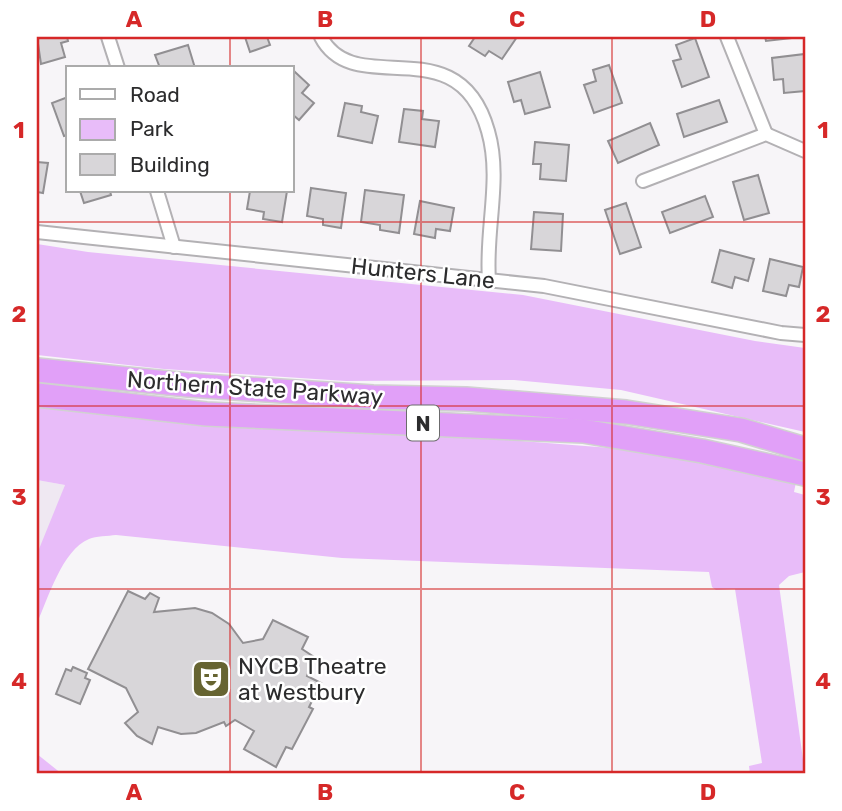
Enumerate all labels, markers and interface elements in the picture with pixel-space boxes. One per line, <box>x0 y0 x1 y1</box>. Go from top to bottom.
text: A <box>126 5 143 33</box>
text: B <box>317 5 333 33</box>
text: C <box>509 5 525 33</box>
text: D <box>700 5 716 33</box>
legend <box>66 66 294 192</box>
text: Road <box>130 82 180 107</box>
text: 1 <box>13 116 25 144</box>
text: Park <box>130 116 174 141</box>
text: 1 <box>817 116 829 144</box>
text: Building <box>130 152 210 177</box>
street label: Hunters Lane <box>350 252 496 294</box>
text: 2 <box>12 300 26 328</box>
text: 2 <box>816 300 830 328</box>
street label: Northern State Parkway <box>126 365 384 411</box>
road number: N <box>407 406 439 440</box>
text: 3 <box>11 483 27 511</box>
text: 3 <box>815 483 831 511</box>
place label: NYCB Theatre at Westbury <box>238 652 387 706</box>
theatre icon: NYCB Theatre at Westbury <box>190 658 232 700</box>
text: 4 <box>11 667 27 695</box>
text: 4 <box>815 667 831 695</box>
text: A <box>126 778 143 806</box>
text: B <box>317 778 333 806</box>
text: C <box>509 778 525 806</box>
text: D <box>700 778 716 806</box>

